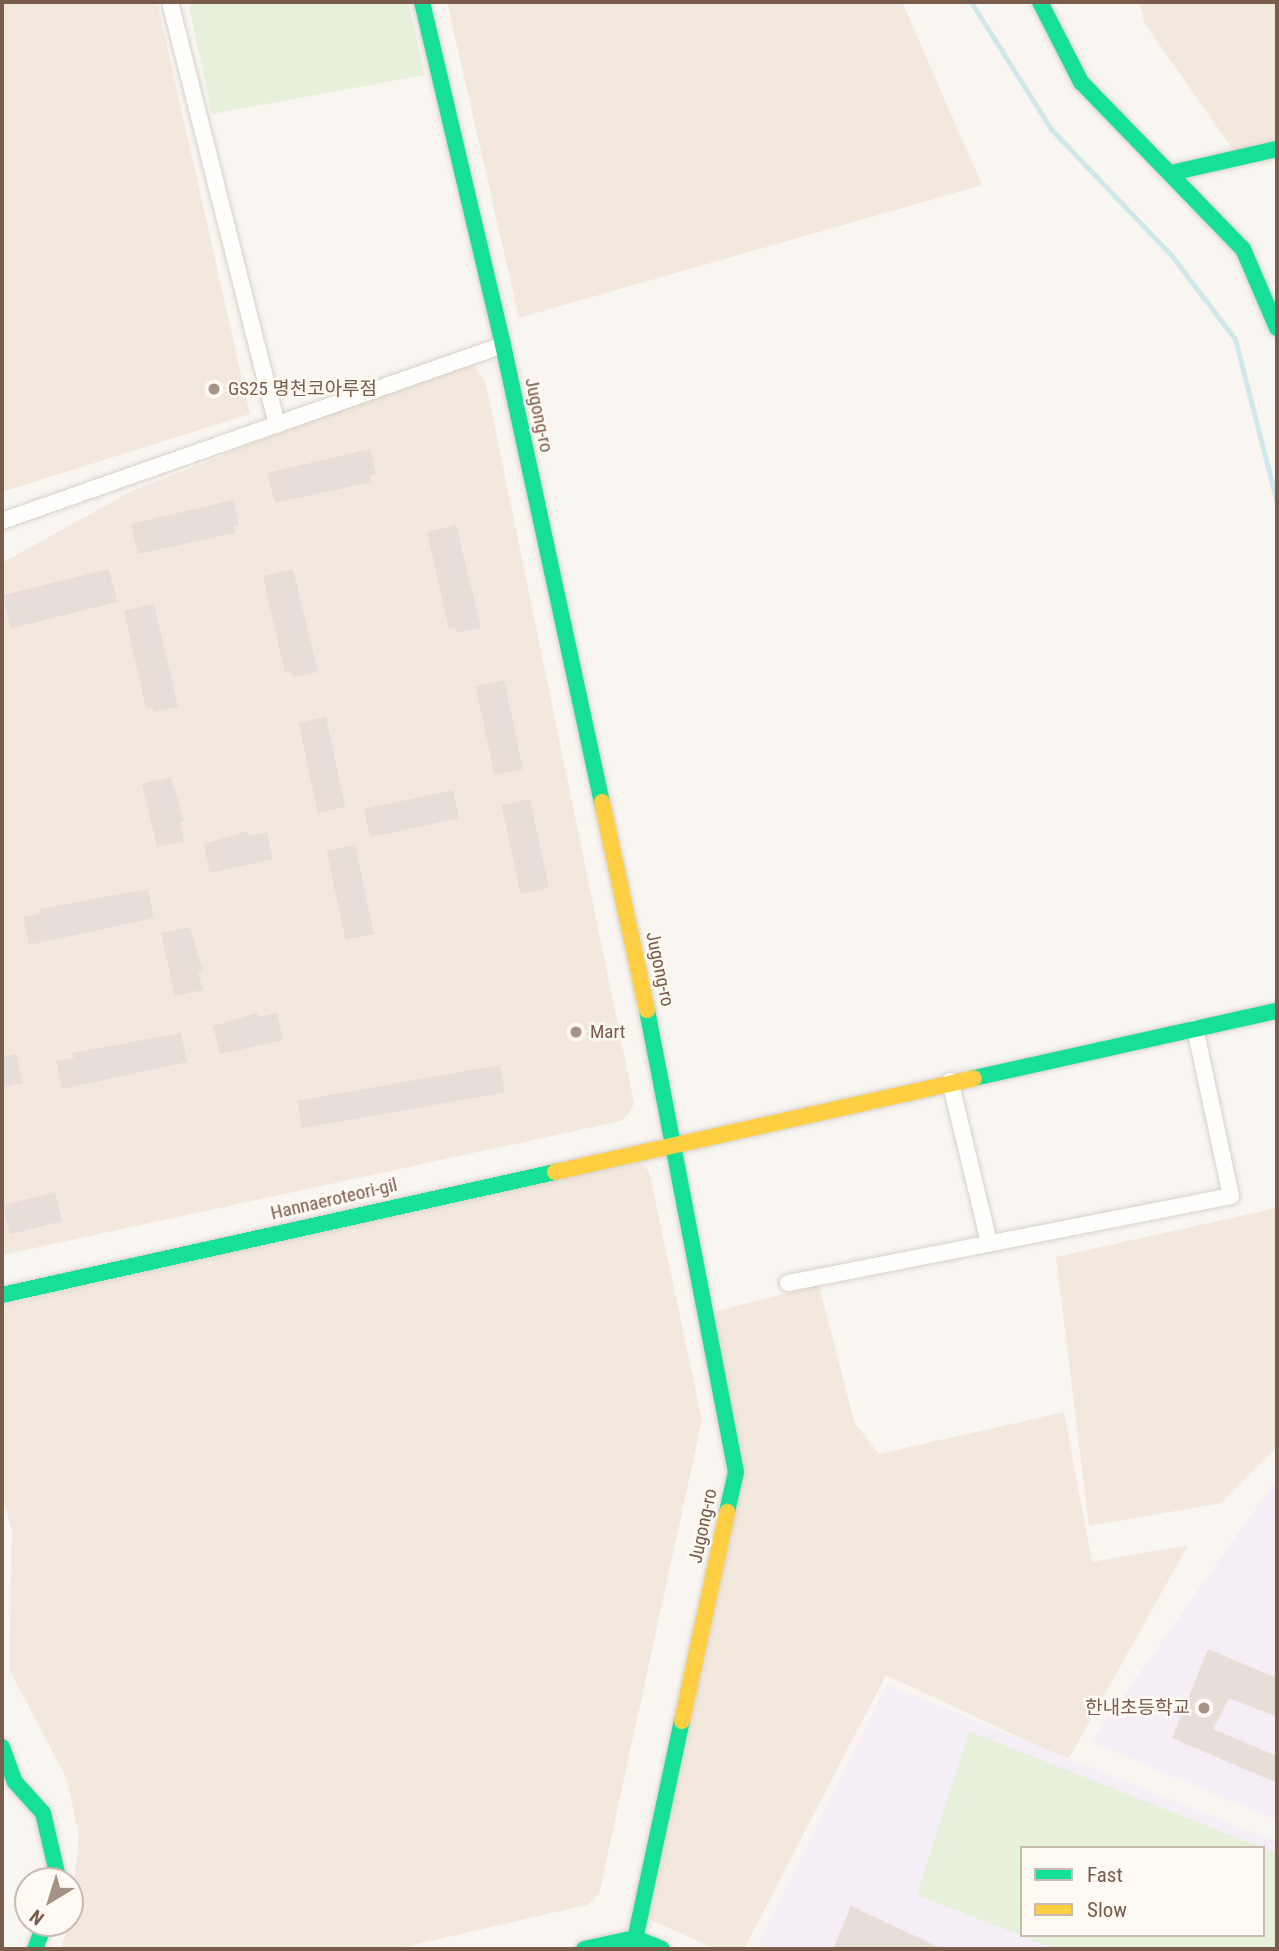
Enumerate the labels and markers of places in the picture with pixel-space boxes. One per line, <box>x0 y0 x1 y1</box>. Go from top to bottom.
place label: GS25 명천코아루점 <box>228 378 377 400</box>
marker: GS25 명천코아루점 <box>206 381 222 397</box>
place label: Mart <box>590 1021 625 1043</box>
marker: Mart <box>568 1024 584 1040</box>
place label: 한내초등학교 <box>1085 1697 1190 1719</box>
marker: 한내초등학교 <box>1196 1700 1212 1716</box>

